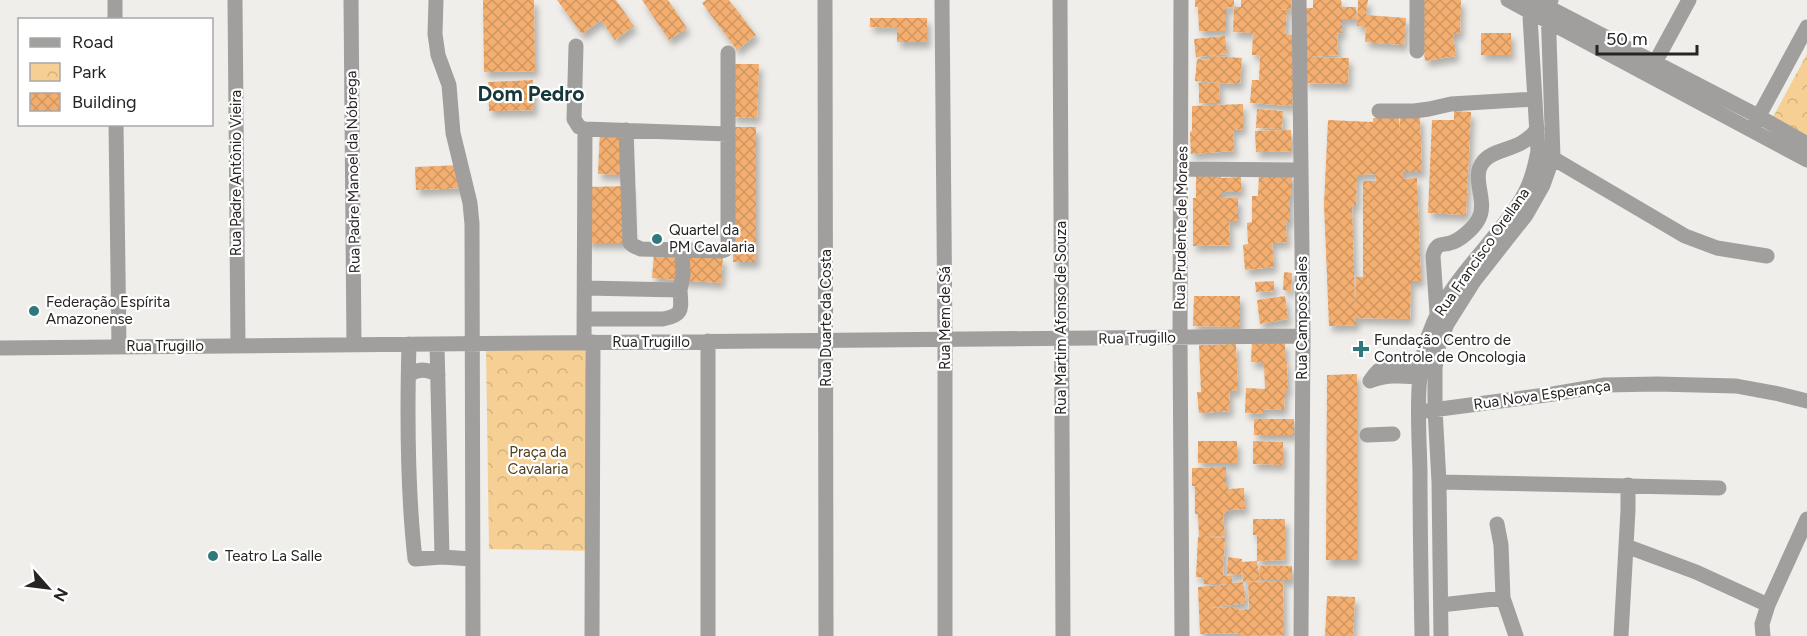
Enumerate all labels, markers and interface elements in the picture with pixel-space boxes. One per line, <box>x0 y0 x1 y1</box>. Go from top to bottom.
legend <box>18 18 213 126</box>
scale bar <box>1597 18 1698 56</box>
text: 50 m <box>1606 28 1648 50</box>
text: Road <box>72 31 113 53</box>
text: Park <box>72 61 107 83</box>
street label: Rua Padre Manoel da Nóbrega <box>342 71 364 273</box>
district label: Dom Pedro <box>478 81 584 106</box>
street label: Rua Padre Antônio Vieira <box>227 90 245 256</box>
text: Building <box>72 91 137 113</box>
street label: Rua Prudente de Moraes <box>1171 146 1191 310</box>
street label: Rua Francisco Orellana <box>1431 184 1533 320</box>
place label: Quartel da PM Cavalaria <box>669 221 755 256</box>
street label: Rua Martim Afonso de Souza <box>1052 221 1070 415</box>
marker: Quartel da PM Cavalaria <box>650 232 664 246</box>
street label: Rua Duarte da Costa <box>817 249 835 387</box>
street label: Rua Campos Sales <box>1293 256 1311 380</box>
street label: Rua Mem de Sá <box>936 266 954 370</box>
place label: Federação Espírita Amazonense <box>46 293 170 328</box>
marker: Federação Espírita Amazonense <box>27 304 41 318</box>
street label: Rua Trugillo <box>1098 328 1176 348</box>
place label: Fundação Centro de Controle de Oncologia <box>1374 331 1526 366</box>
street label: Rua Trugillo <box>612 333 690 351</box>
street label: Rua Trugillo <box>126 337 204 355</box>
marker: Fundação Centro de Controle de Oncologia <box>1352 340 1370 358</box>
street label: Rua Nova Esperança <box>1472 376 1612 414</box>
park label: Praça da Cavalaria <box>508 443 568 478</box>
place label: Teatro La Salle <box>225 547 322 565</box>
marker: Teatro La Salle <box>206 549 220 563</box>
north arrow <box>18 558 78 618</box>
text: N <box>50 585 72 605</box>

